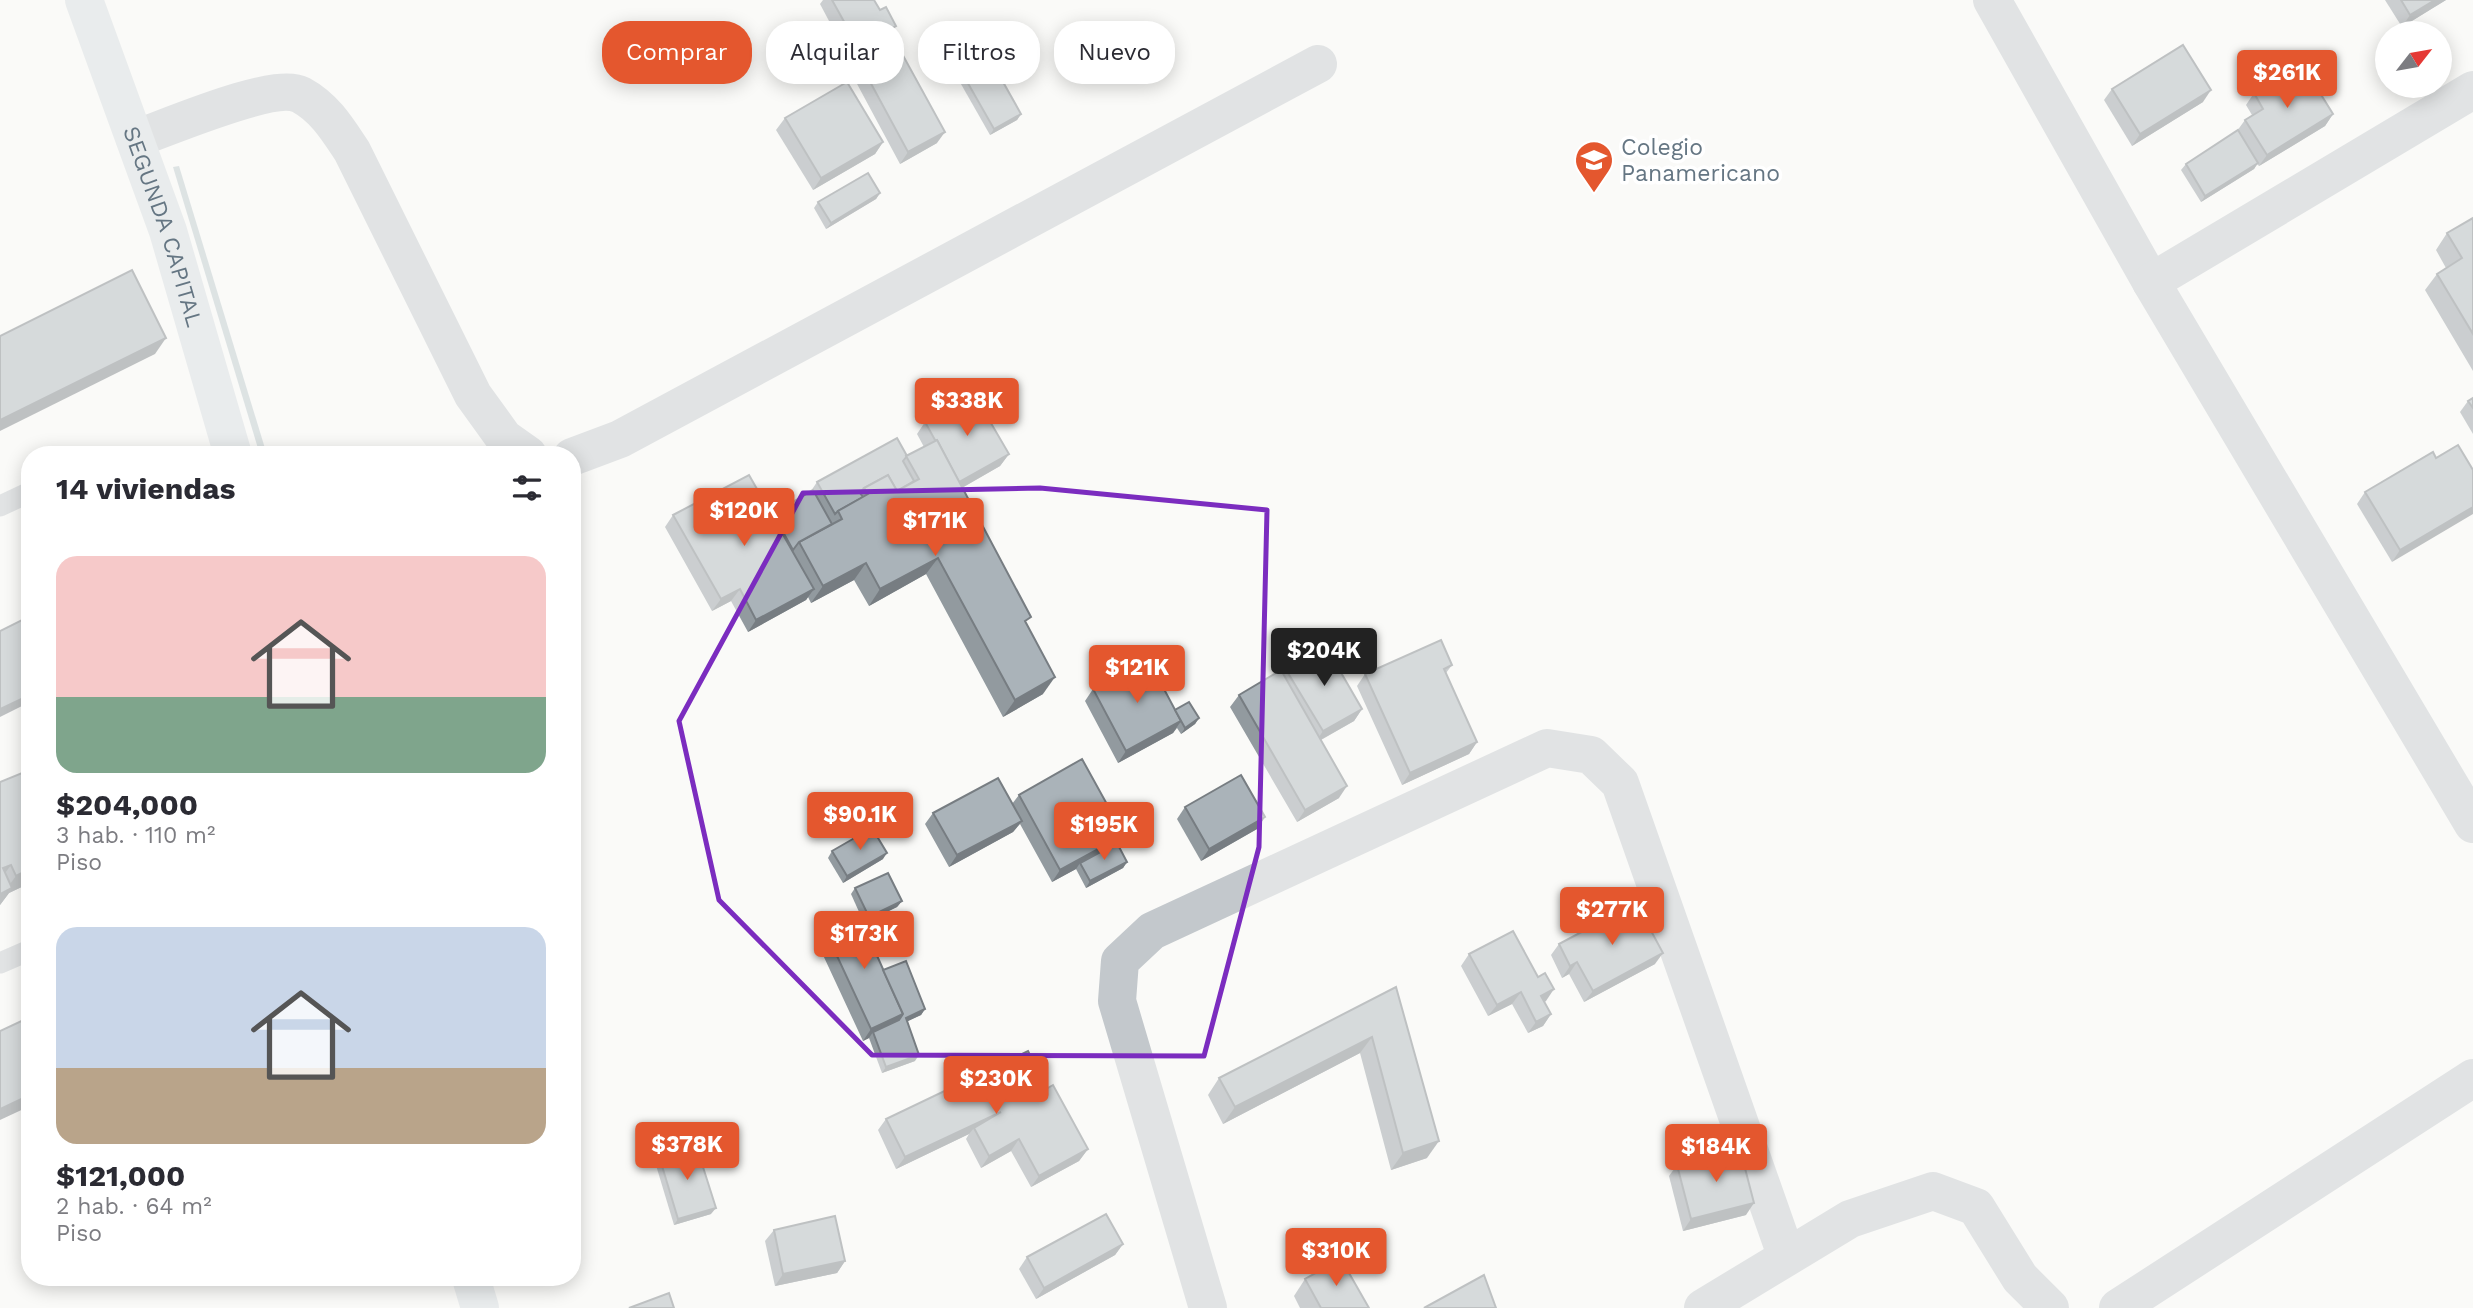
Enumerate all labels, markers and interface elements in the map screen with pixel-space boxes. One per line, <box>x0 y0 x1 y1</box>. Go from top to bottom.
chip: Comprar <box>602 21 752 84</box>
chip: Alquilar <box>766 21 904 84</box>
chip: Filtros <box>918 21 1040 84</box>
chip: Nuevo <box>1054 21 1175 84</box>
north arrow <box>2375 21 2452 98</box>
map controls <box>2375 21 2452 98</box>
pin: $261K <box>2238 50 2336 110</box>
text: $261K <box>2253 59 2321 86</box>
street label: SEGUNDA CAPITAL <box>117 123 208 330</box>
place label: Colegio Panamericano <box>1621 134 1780 187</box>
school or university icon: Colegio Panamericano <box>1573 139 1615 194</box>
pin: $338K <box>918 378 1016 438</box>
text: $338K <box>931 387 1003 414</box>
icon: filters <box>508 469 546 507</box>
text: 14 viviendas <box>56 471 236 506</box>
pin: $120K <box>695 489 793 548</box>
text: $120K <box>709 497 779 524</box>
pin: $171K <box>886 498 984 558</box>
text: $171K <box>903 507 967 534</box>
icon: home <box>238 601 364 727</box>
pin: $204K <box>1275 628 1373 688</box>
text: $204K <box>1287 637 1361 664</box>
pin: $121K <box>1088 646 1186 705</box>
text: $121K <box>1105 654 1169 681</box>
text: $204,000 <box>56 787 198 822</box>
pin: $90.1K <box>803 792 917 852</box>
text: $90.1K <box>823 801 897 828</box>
pin: $195K <box>1055 802 1153 862</box>
text: $195K <box>1070 811 1138 838</box>
text: 3 hab. · 110 m² <box>56 822 215 849</box>
text: Piso <box>56 849 102 876</box>
pin: $277K <box>1563 888 1661 947</box>
text: $277K <box>1576 896 1648 923</box>
pin: $173K <box>815 912 913 971</box>
text: $173K <box>830 920 898 947</box>
icon: home <box>238 972 364 1098</box>
pin: $230K <box>947 1056 1045 1116</box>
text: $230K <box>960 1065 1032 1092</box>
pin: $378K <box>638 1122 736 1182</box>
pin: $184K <box>1667 1124 1765 1184</box>
text: $378K <box>651 1131 723 1158</box>
text: $184K <box>1681 1133 1751 1160</box>
text: $121,000 <box>56 1158 185 1193</box>
text: 2 hab. · 64 m² <box>56 1193 212 1220</box>
text: Piso <box>56 1220 102 1247</box>
pin: $310K <box>1287 1228 1385 1288</box>
text: $310K <box>1301 1237 1371 1264</box>

